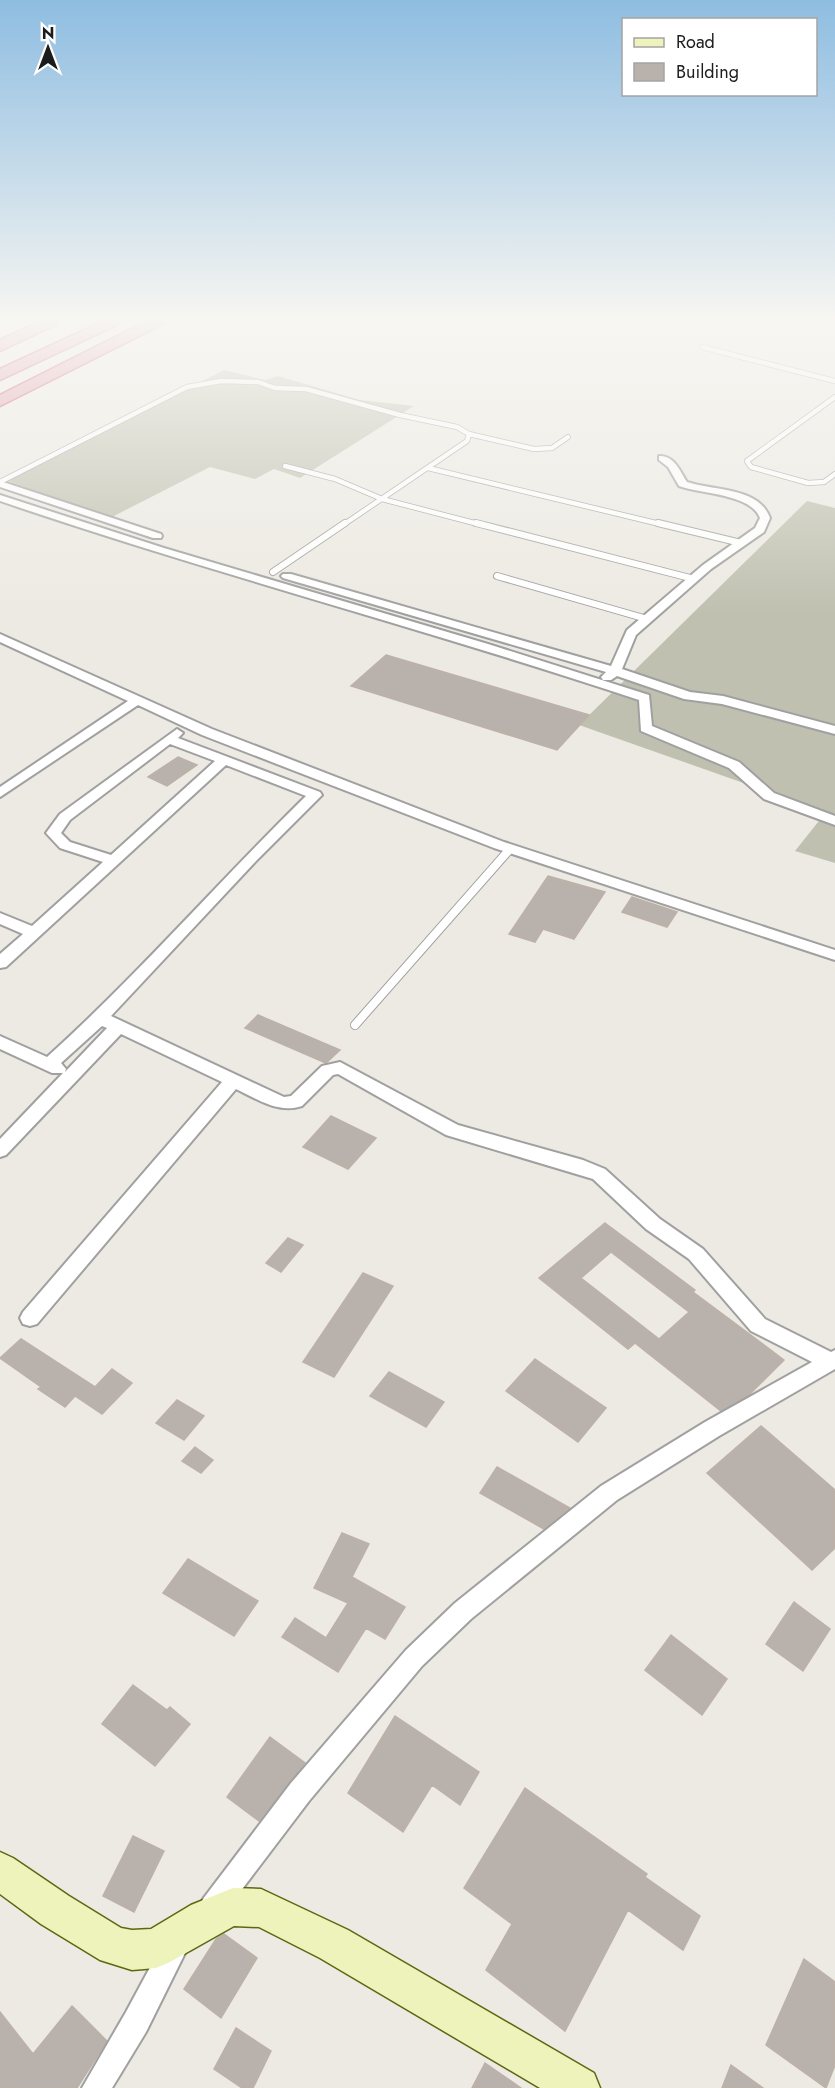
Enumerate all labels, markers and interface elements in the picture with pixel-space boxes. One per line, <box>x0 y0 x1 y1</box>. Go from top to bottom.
north arrow <box>18 18 78 78</box>
legend <box>622 18 817 96</box>
text: N <box>42 22 54 45</box>
text: Road <box>676 29 715 55</box>
text: Building <box>676 59 739 85</box>

